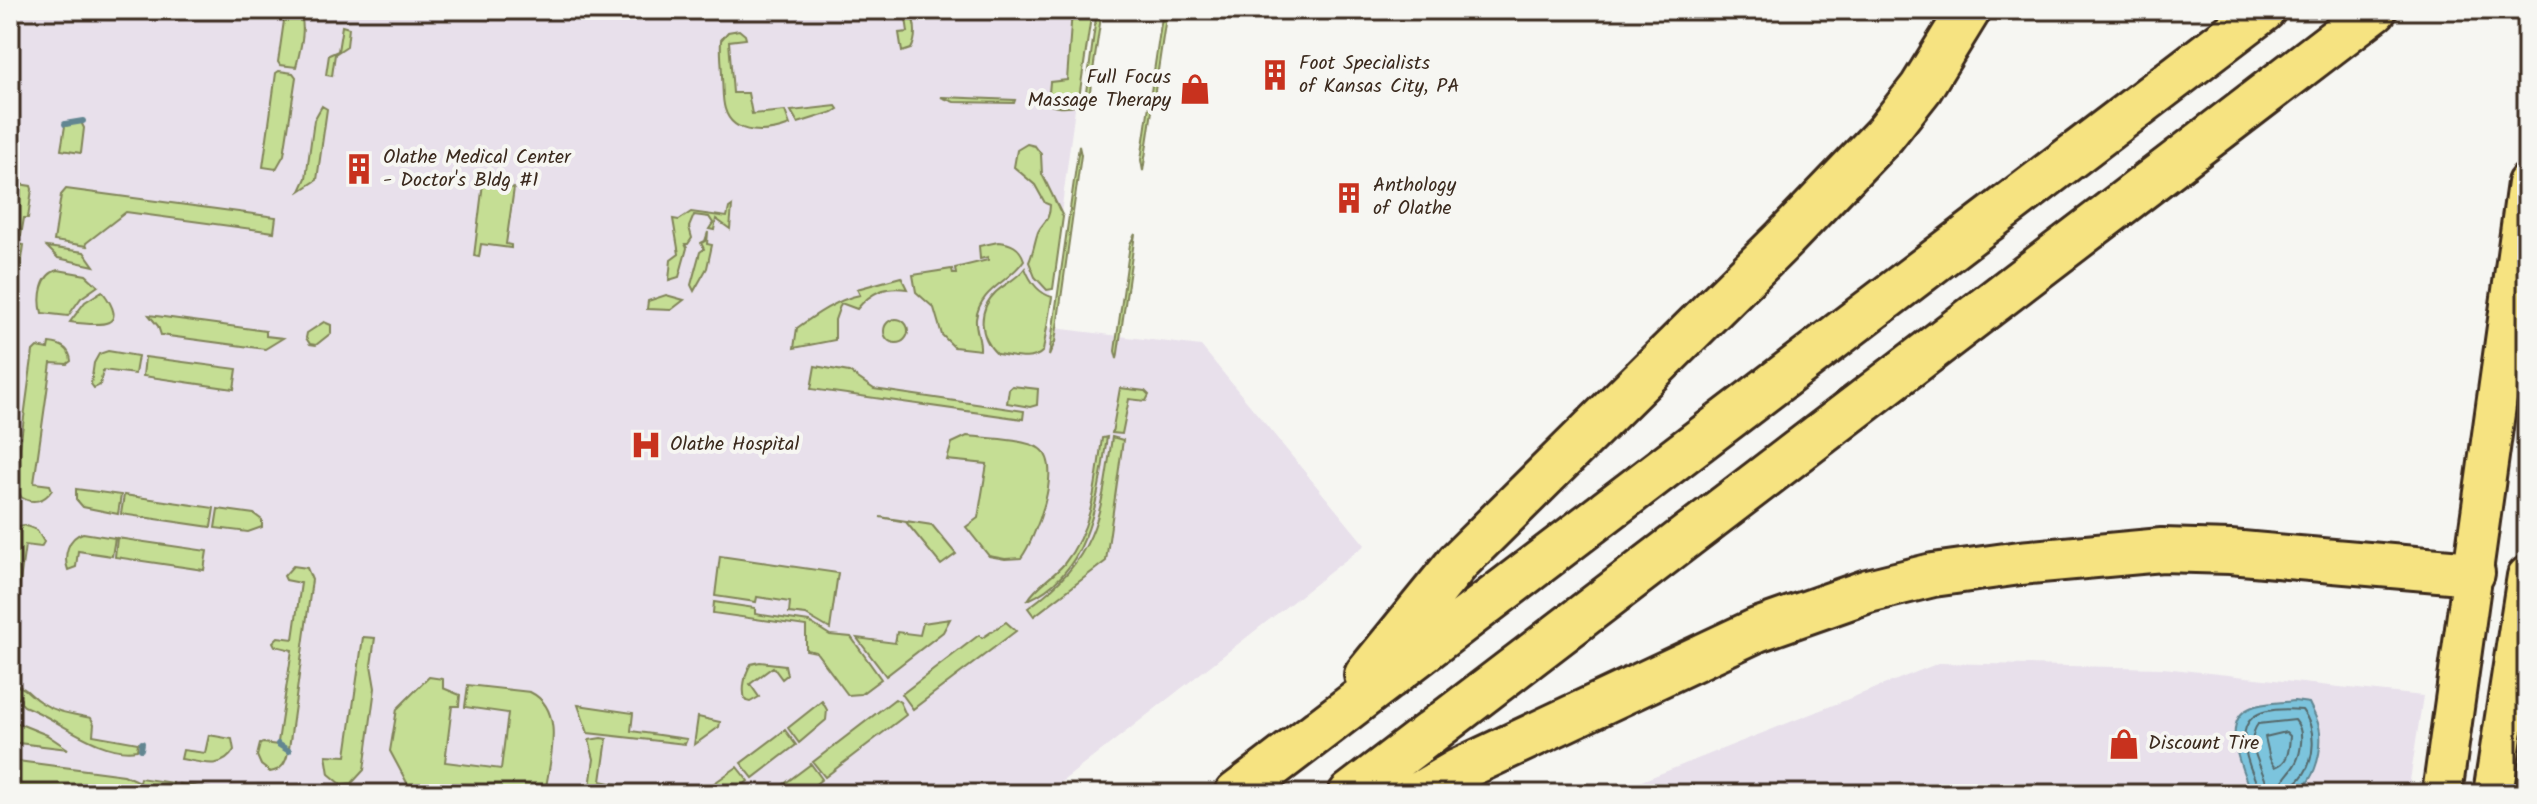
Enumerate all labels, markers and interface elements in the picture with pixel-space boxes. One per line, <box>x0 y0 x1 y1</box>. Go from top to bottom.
place label: Foot Specialists of Kansas City, PA <box>1299 48 1459 103</box>
building icon: Foot Specialists of Kansas City, PA <box>1258 58 1292 92</box>
place label: Full Focus Massage Therapy <box>1028 62 1172 117</box>
shop icon: Full Focus Massage Therapy <box>1178 72 1212 106</box>
place label: Olathe Medical Center - Doctor's Bldg #1 <box>383 142 572 197</box>
building icon: Olathe Medical Center - Doctor's Bldg #1 <box>342 152 376 186</box>
place label: Anthology of Olathe <box>1373 170 1457 225</box>
building icon: Anthology of Olathe <box>1332 181 1366 215</box>
hospital icon: Olathe Hospital <box>629 428 663 462</box>
place label: Olathe Hospital <box>670 429 799 461</box>
shop icon: Discount Tire <box>2107 727 2141 761</box>
place label: Discount Tire <box>2148 728 2259 760</box>

